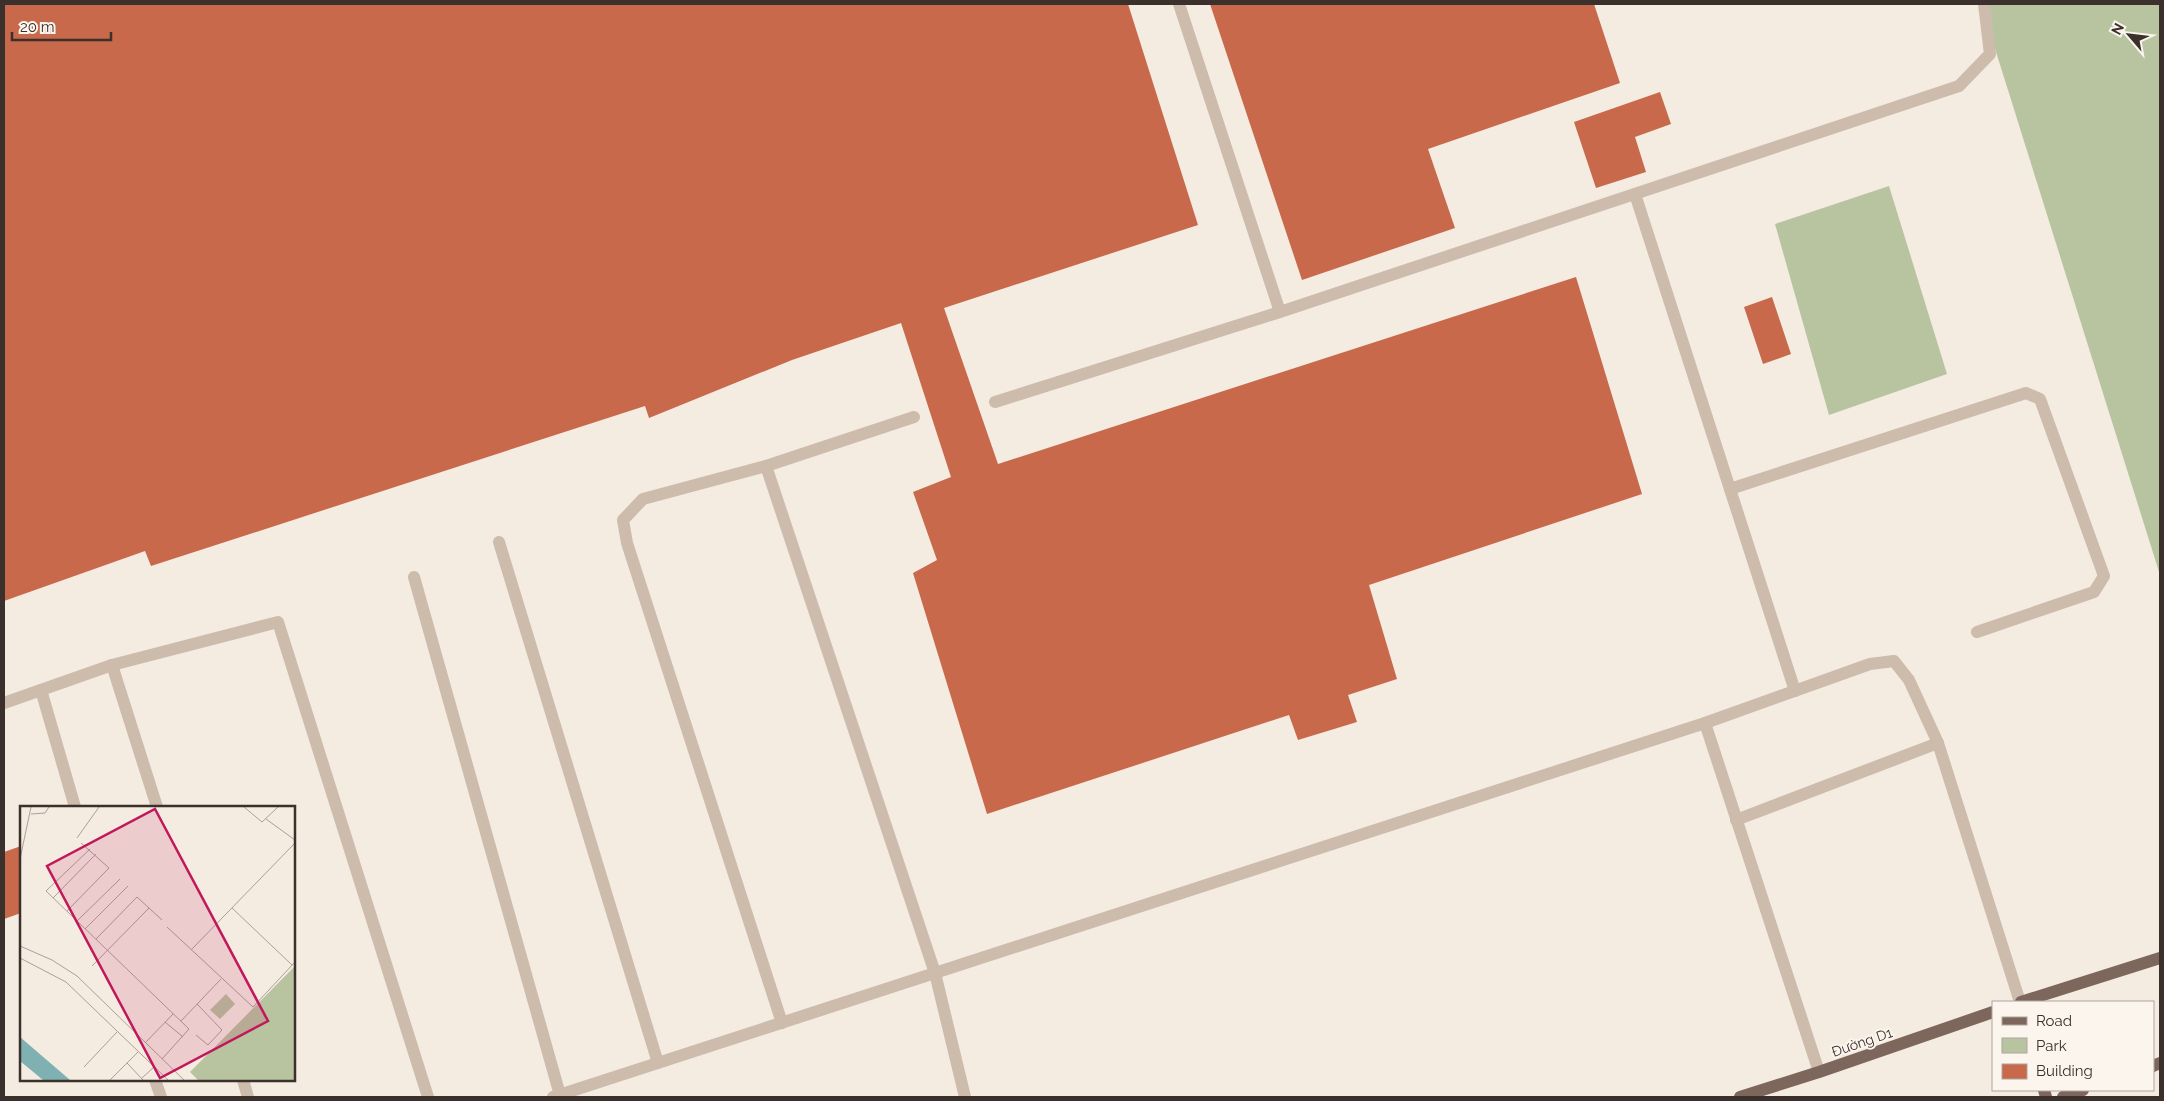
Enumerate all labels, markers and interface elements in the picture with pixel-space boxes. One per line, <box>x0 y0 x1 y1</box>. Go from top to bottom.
scale bar <box>12 10 111 42</box>
north arrow <box>2104 10 2154 60</box>
text: 20 m <box>20 18 55 36</box>
text: N <box>2108 20 2127 37</box>
inset map <box>20 806 295 1081</box>
legend <box>1992 1001 2154 1091</box>
text: Road <box>2036 1012 2072 1030</box>
street label: Đường D1 <box>1830 1024 1894 1060</box>
text: Park <box>2036 1037 2067 1055</box>
text: Building <box>2036 1062 2093 1080</box>

